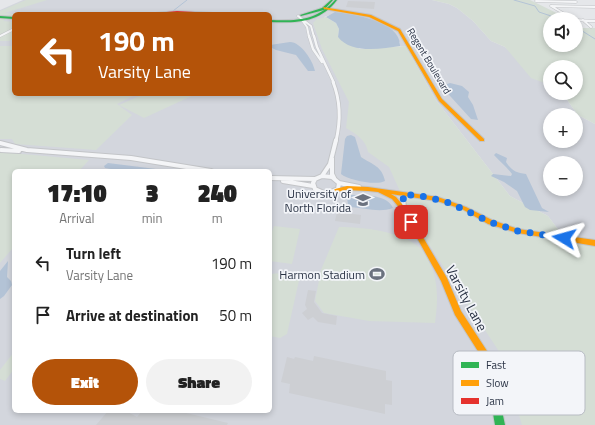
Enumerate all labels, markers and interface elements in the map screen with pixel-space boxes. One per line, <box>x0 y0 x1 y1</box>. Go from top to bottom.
map controls <box>543 12 583 196</box>
button: sound <box>543 12 583 52</box>
text: 190 m <box>98 19 175 62</box>
street label: Regent Boulevard <box>403 25 455 97</box>
icon: left <box>32 28 84 80</box>
text: Varsity Lane <box>98 58 191 85</box>
button: search <box>543 60 583 100</box>
button: + <box>543 108 583 148</box>
button: − <box>543 156 583 196</box>
text: 17:10 <box>47 175 107 211</box>
text: 3 <box>145 175 159 211</box>
text: 240 <box>197 175 237 211</box>
place label: University of North Florida <box>285 184 351 217</box>
school or university icon: University of North Florida <box>354 191 372 209</box>
pin <box>394 205 428 239</box>
text: Arrival <box>59 208 94 228</box>
text: min <box>142 208 162 228</box>
text: m <box>212 208 223 228</box>
icon: arrive <box>400 211 422 233</box>
position arrow <box>543 217 585 259</box>
text: Turn left <box>66 242 121 265</box>
icon: left <box>32 252 54 274</box>
text: 190 m <box>211 252 252 275</box>
street label: Varsity Lane <box>441 261 493 335</box>
text: Varsity Lane <box>66 265 133 285</box>
place label: Harmon Stadium <box>279 265 365 284</box>
sports icon: Harmon Stadium <box>368 265 386 283</box>
icon: arrive <box>32 304 54 326</box>
text: Arrive at destination <box>66 304 199 327</box>
text: 50 m <box>219 304 252 327</box>
legend <box>453 351 585 415</box>
text: Fast <box>486 357 506 373</box>
button: Exit <box>32 359 138 405</box>
button: Share <box>146 359 252 405</box>
text: Slow <box>486 375 509 391</box>
text: Jam <box>486 393 504 409</box>

